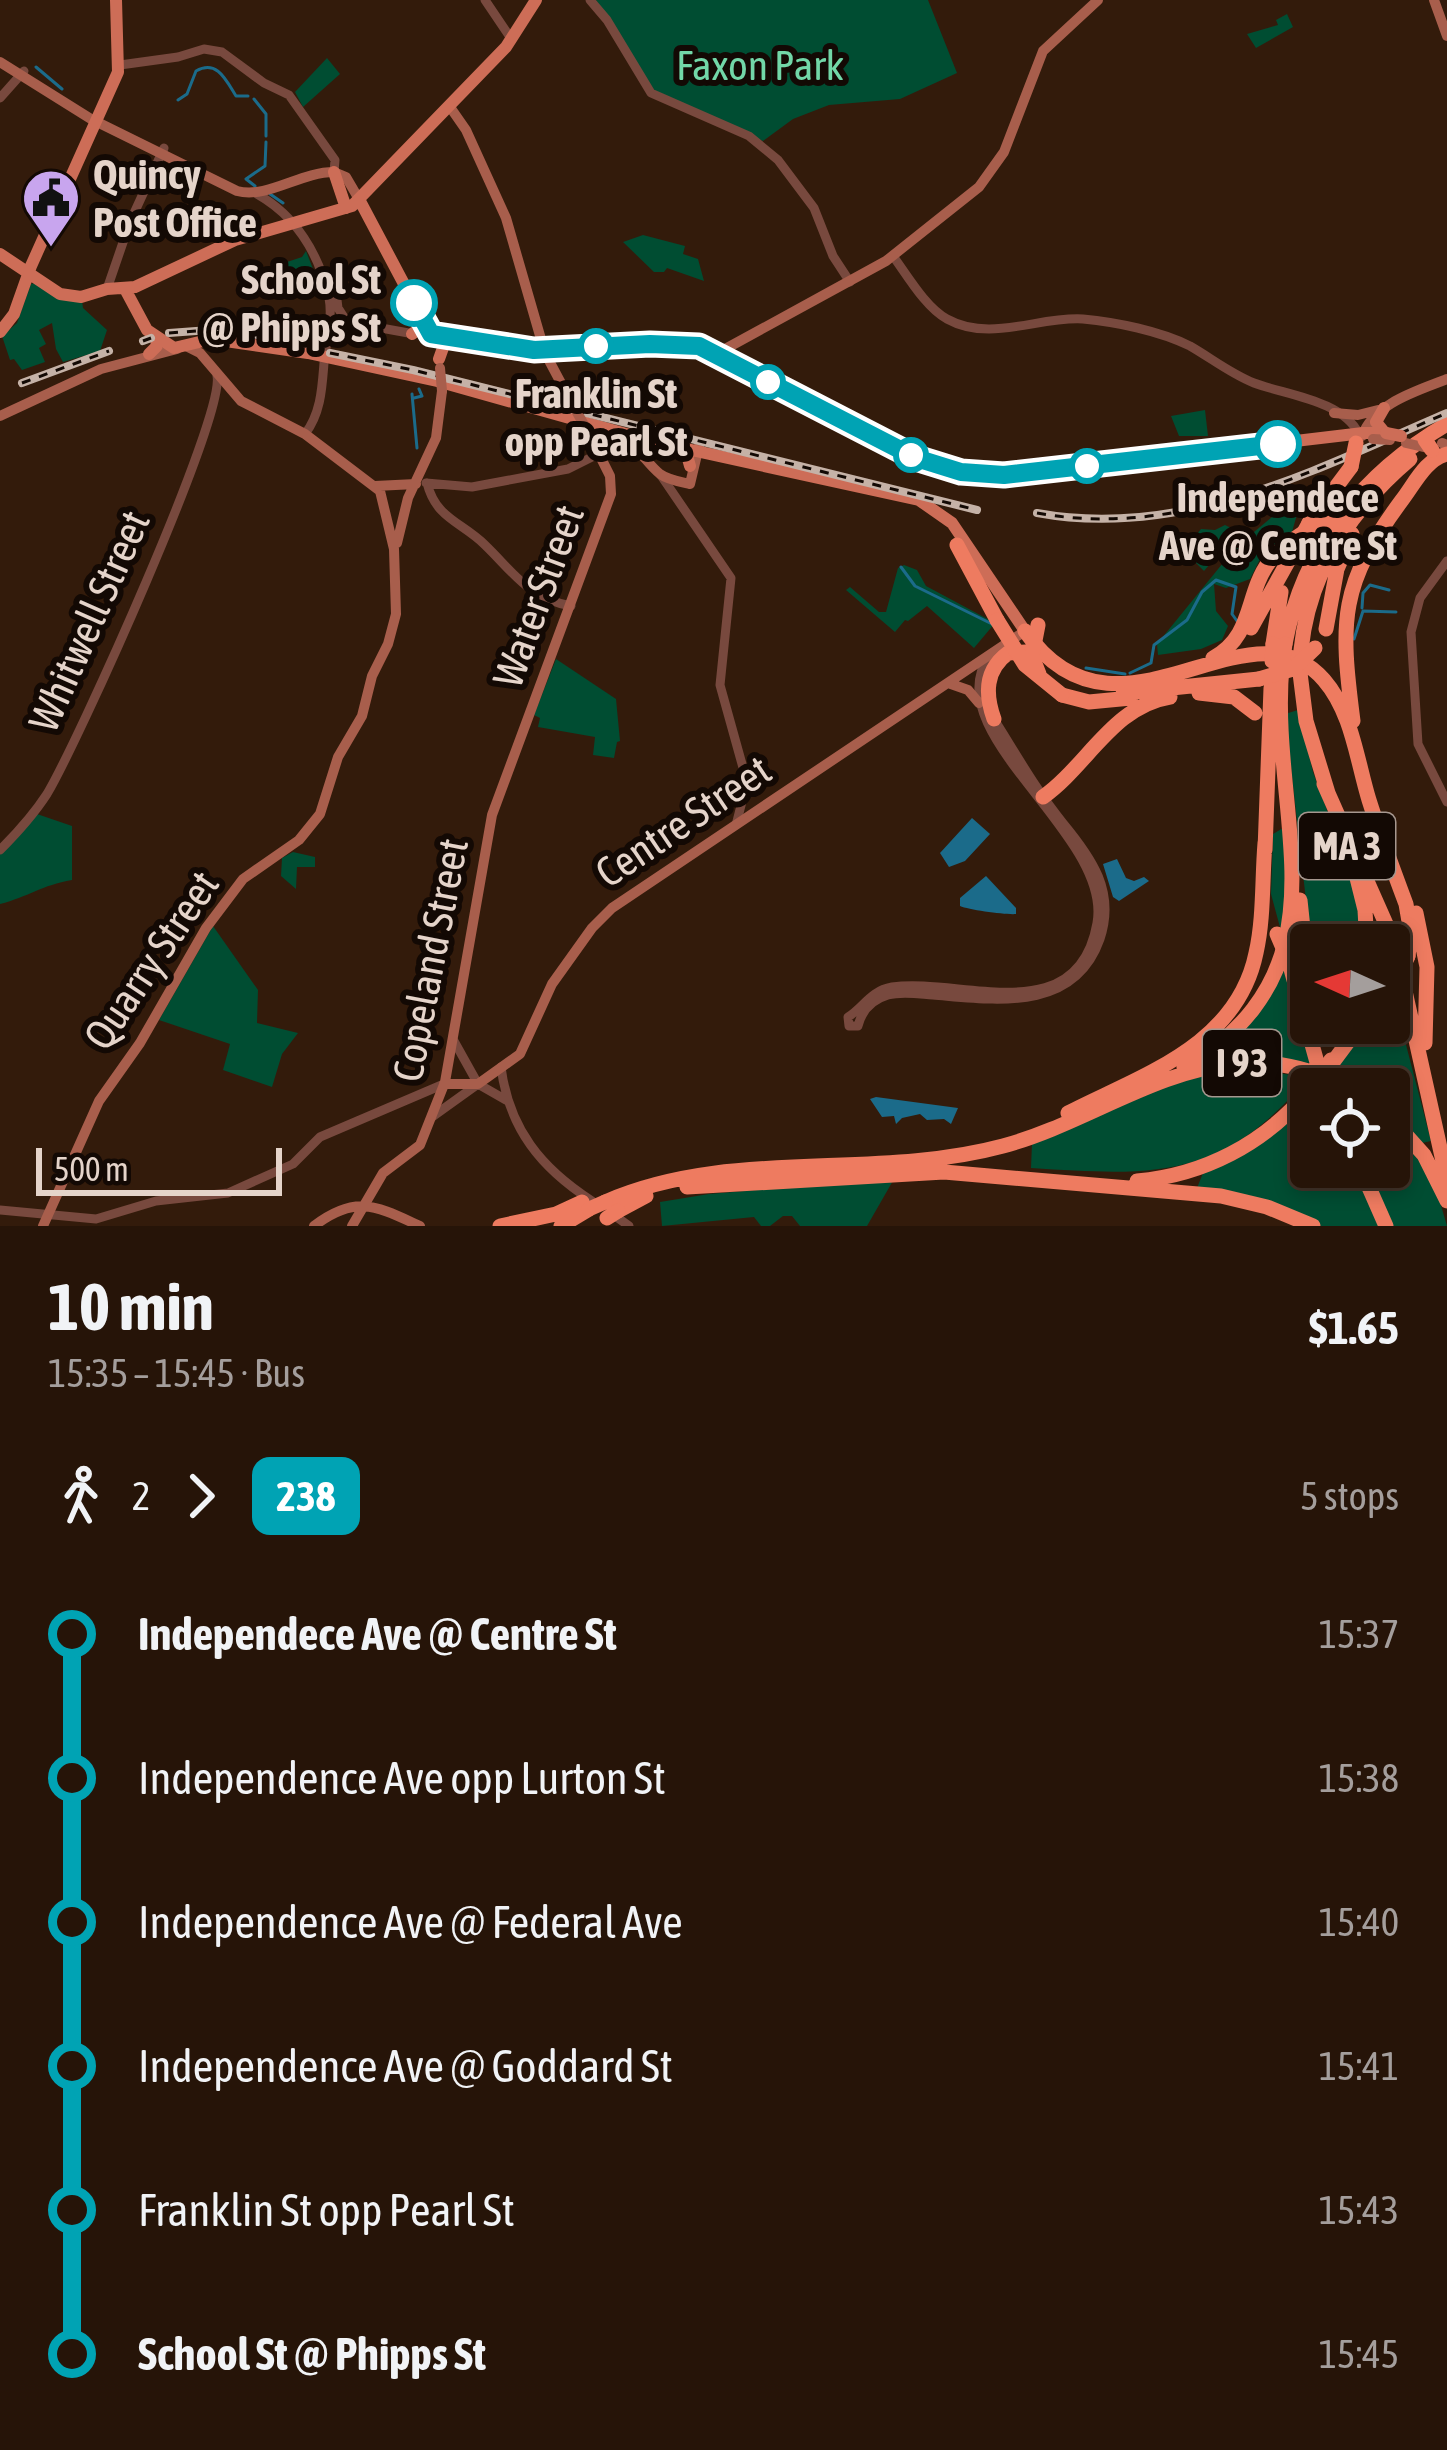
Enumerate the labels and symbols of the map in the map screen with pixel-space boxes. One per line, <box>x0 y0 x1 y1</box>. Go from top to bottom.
park label: Faxon Park <box>676 41 844 89</box>
place label: Quincy Post Office <box>93 150 257 246</box>
public building icon: Quincy Post Office <box>20 167 82 249</box>
place label: School St @ Phipps St <box>202 255 381 351</box>
marker: School St @ Phipps St <box>392 281 436 325</box>
marker: Franklin St opp Pearl St <box>580 330 612 362</box>
unlabelled marker <box>752 366 784 398</box>
place label: Franklin St opp Pearl St <box>504 369 688 465</box>
marker: Independece Ave @ Centre St <box>1256 422 1300 466</box>
unlabelled marker <box>895 439 927 471</box>
unlabelled marker <box>1071 450 1103 482</box>
place label: Independece Ave @ Centre St <box>1158 473 1397 569</box>
street label: Water Street <box>483 499 593 693</box>
street label: Whitwell Street <box>19 503 159 739</box>
street label: Centre Street <box>587 745 779 897</box>
road number: MA 3 <box>1299 813 1395 879</box>
street label: Copeland Street <box>383 834 477 1086</box>
street label: Quarry Street <box>74 862 228 1058</box>
north arrow <box>1290 924 1410 1044</box>
road number: I 93 <box>1203 1030 1281 1096</box>
scale bar <box>36 1142 282 1195</box>

